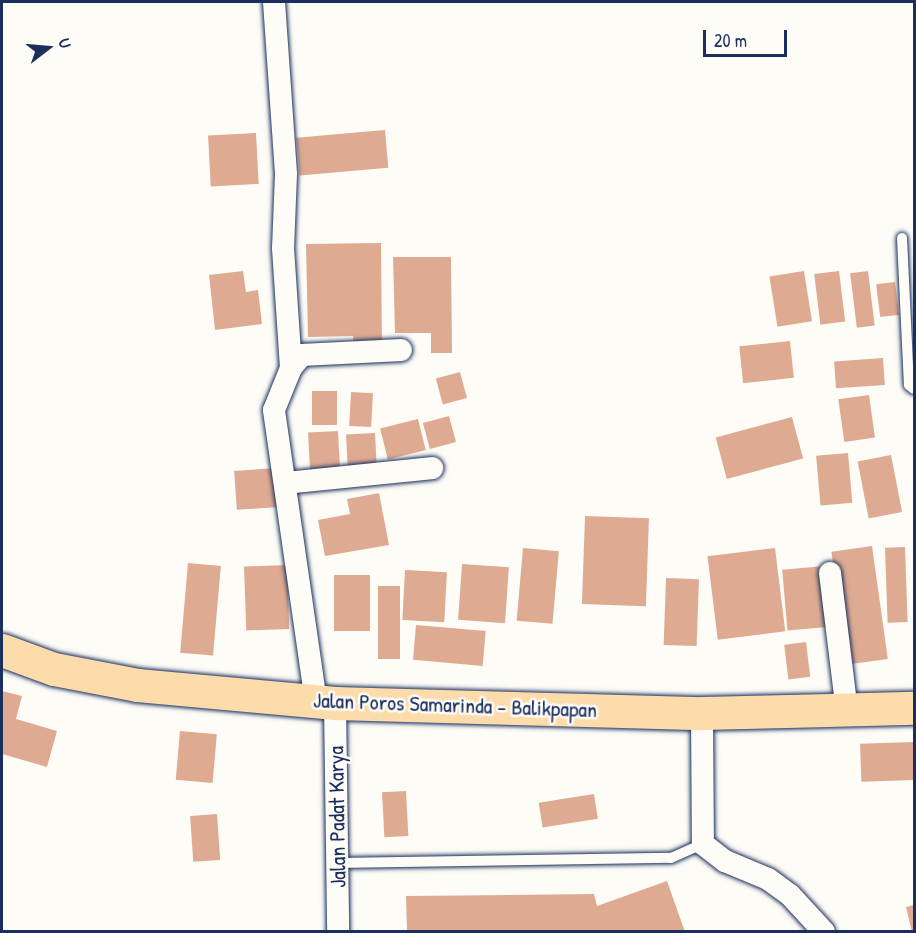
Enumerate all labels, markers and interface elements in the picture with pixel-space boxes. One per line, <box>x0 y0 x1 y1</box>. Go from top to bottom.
north arrow <box>18 18 78 78</box>
scale bar <box>706 18 790 56</box>
text: 20 m <box>714 28 747 53</box>
text: U <box>54 36 77 50</box>
street label: Jalan Poros Samarinda - Balikpapan <box>313 687 597 723</box>
street label: Jalan Padat Karya <box>323 746 351 888</box>

